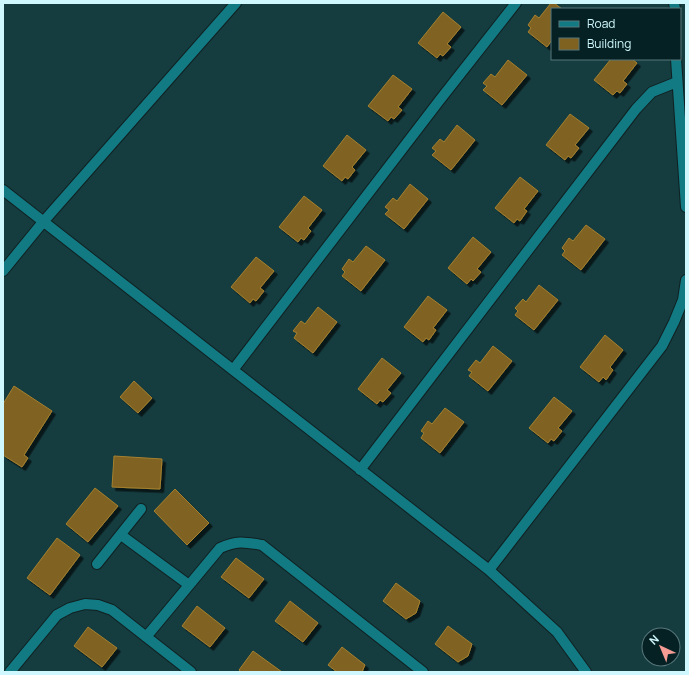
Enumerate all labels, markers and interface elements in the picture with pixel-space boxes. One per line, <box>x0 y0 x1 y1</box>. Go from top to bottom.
legend <box>551 8 681 60</box>
text: Road <box>587 15 615 32</box>
text: Building <box>587 35 631 52</box>
north arrow <box>641 627 681 667</box>
text: N <box>646 631 662 648</box>

